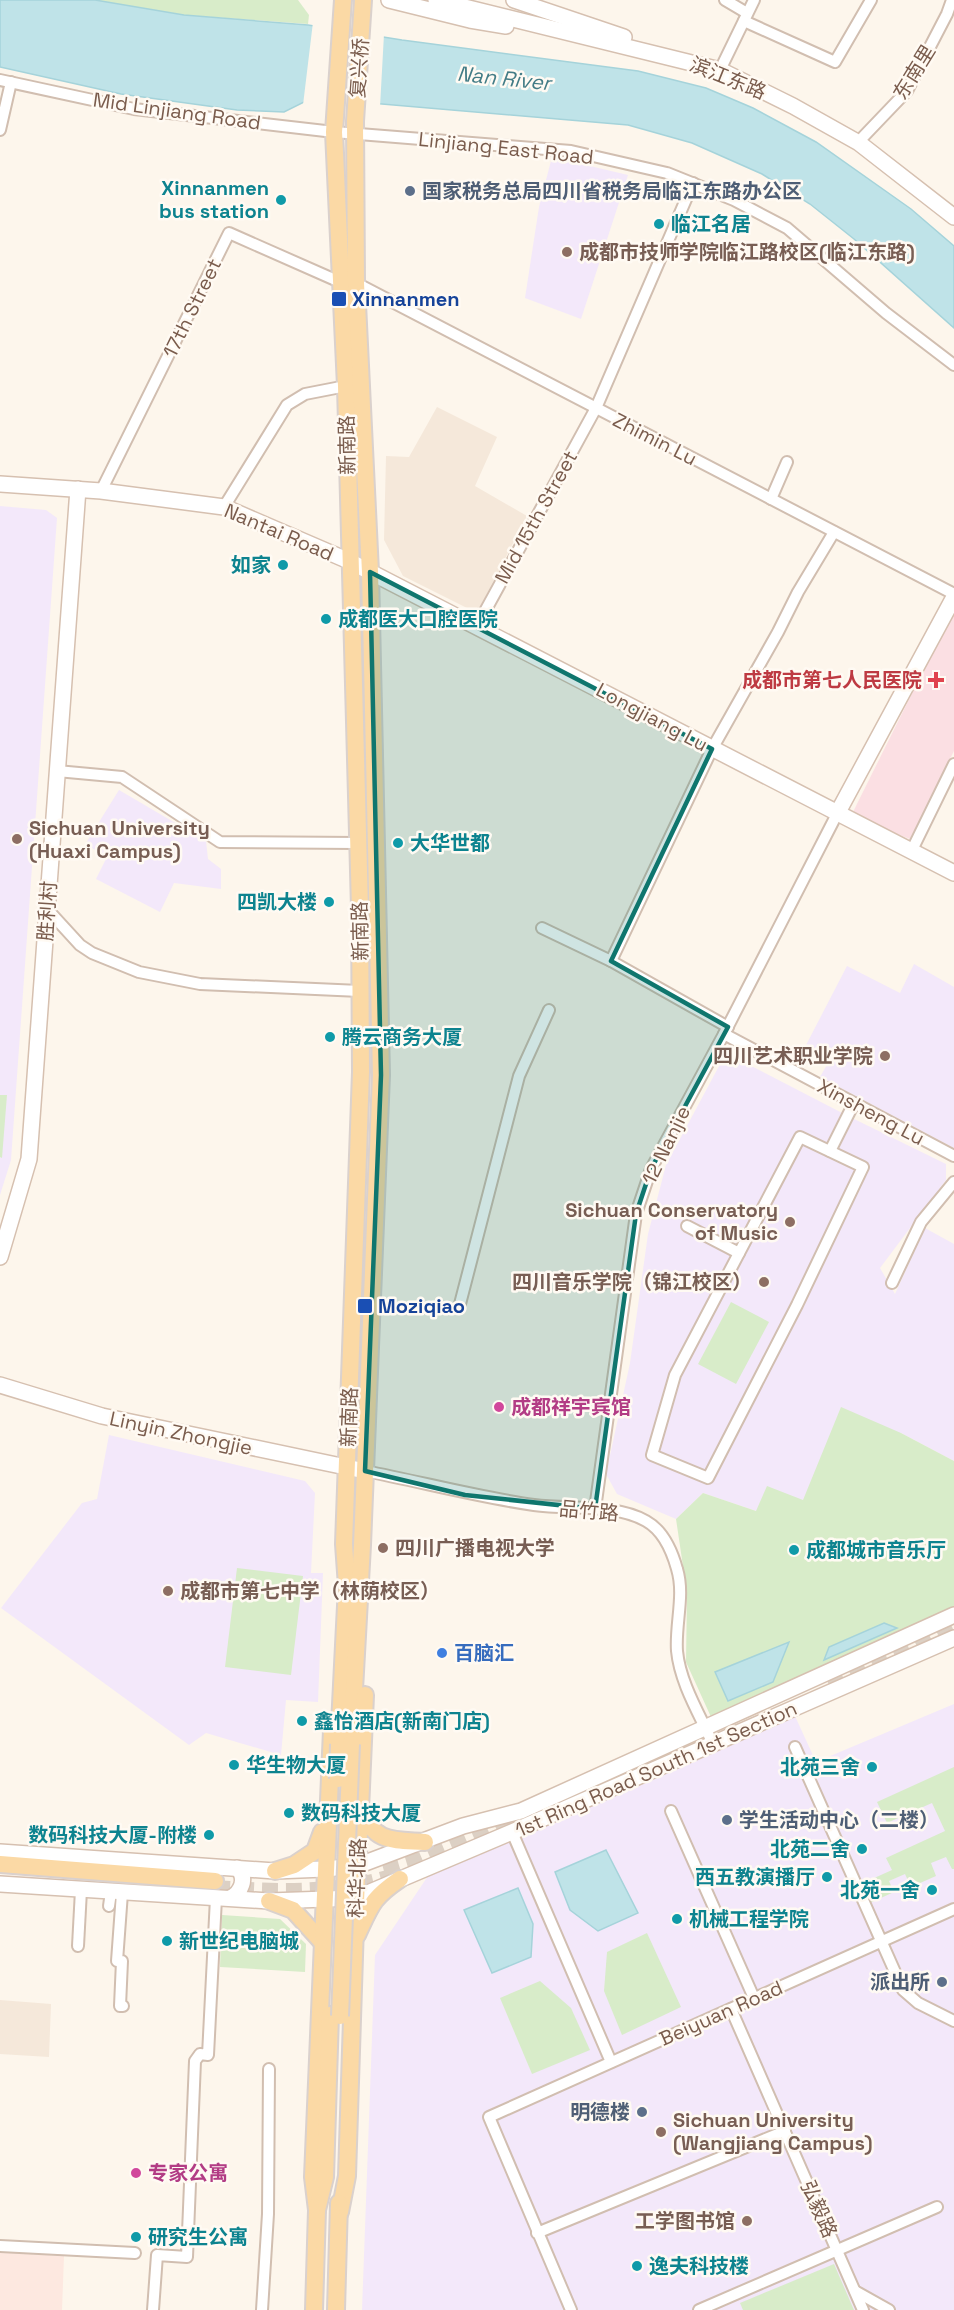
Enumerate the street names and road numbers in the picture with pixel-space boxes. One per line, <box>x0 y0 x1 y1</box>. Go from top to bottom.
street label: 复兴桥 <box>344 37 374 99</box>
street label: 东南里 <box>887 40 941 104</box>
street label: 滨江东路 <box>686 51 770 105</box>
street label: Mid Linjiang Road <box>92 86 262 136</box>
street label: Linjiang East Road <box>417 126 595 170</box>
street label: 17th Street <box>157 254 227 362</box>
street label: Zhimin Lu <box>608 407 702 471</box>
street label: 新南路 <box>333 415 361 475</box>
street label: Mid 15th Street <box>489 446 583 588</box>
street label: Nantai Road <box>220 497 338 567</box>
street label: Longjiang Lu <box>592 677 712 757</box>
street label: 胜利村 <box>32 880 62 942</box>
street label: 新南路 <box>346 901 374 961</box>
street label: Xinsheng Lu <box>813 1073 929 1151</box>
street label: 12 Nanjie <box>636 1101 696 1189</box>
street label: 新南路 <box>335 1387 363 1447</box>
street label: Linyin Zhongjie <box>107 1405 255 1461</box>
street label: 品竹路 <box>558 1495 620 1527</box>
street label: 1st Ring Road South 1st Section <box>511 1695 801 1843</box>
street label: 科华北路 <box>343 1838 371 1918</box>
street label: Beiyuan Road <box>655 1974 787 2052</box>
street label: 弘毅路 <box>795 2176 843 2242</box>

